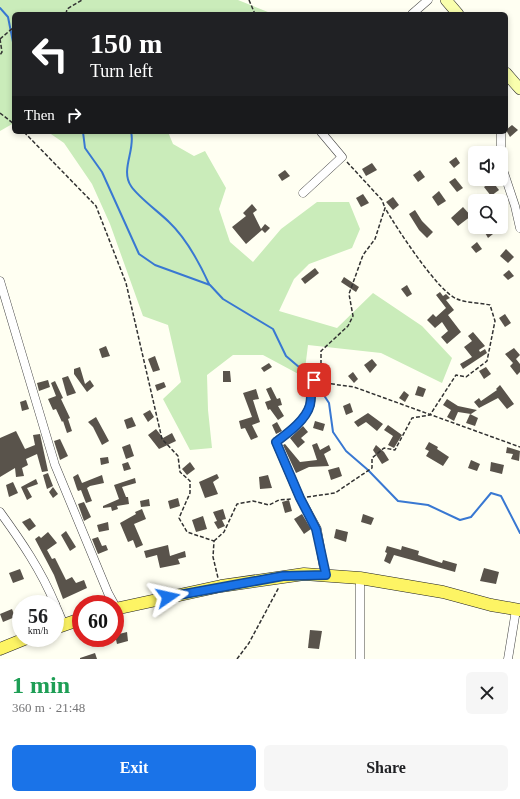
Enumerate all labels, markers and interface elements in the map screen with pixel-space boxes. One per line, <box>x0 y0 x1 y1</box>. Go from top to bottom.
icon: left <box>24 28 76 80</box>
text: 150 m <box>90 28 162 59</box>
text: Turn left <box>90 61 153 81</box>
icon: right <box>63 104 85 126</box>
text: Then <box>24 107 55 123</box>
map controls <box>468 146 508 234</box>
button: sound <box>468 146 508 186</box>
button: search <box>468 194 508 234</box>
pin <box>297 363 331 397</box>
icon: arrive <box>303 369 325 391</box>
position arrow <box>147 576 189 618</box>
speed limit sign: 60 <box>72 595 124 647</box>
text: 56 <box>28 605 48 627</box>
text: km/h <box>28 625 48 636</box>
text: 1 min <box>12 672 70 698</box>
button: close <box>466 672 508 714</box>
text: 360 m · 21:48 <box>12 700 85 715</box>
button: Exit <box>12 745 256 791</box>
button: Share <box>264 745 508 791</box>

